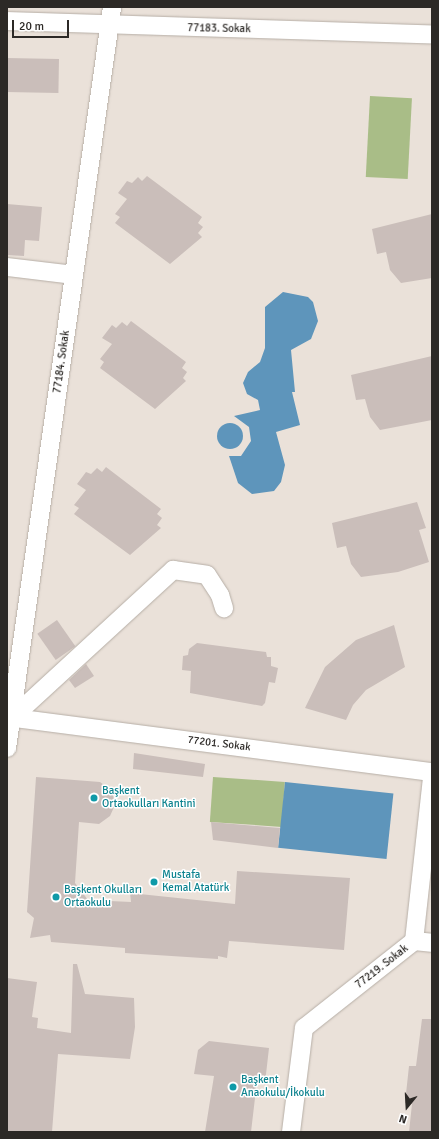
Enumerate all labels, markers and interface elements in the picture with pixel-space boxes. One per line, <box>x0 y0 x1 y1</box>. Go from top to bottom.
scale bar <box>14 12 71 38</box>
text: 20 m <box>19 19 44 34</box>
street label: 77183. Sokak <box>187 22 251 36</box>
street label: 77184. Sokak <box>51 330 73 394</box>
street label: 77201. Sokak <box>187 734 251 754</box>
place label: Başkent Ortaokulları Kantini <box>102 785 196 811</box>
marker: Başkent Ortaokulları Kantini <box>89 793 99 803</box>
place label: Mustafa Kemal Atatürk <box>162 869 229 895</box>
marker: Mustafa Kemal Atatürk <box>149 877 159 887</box>
place label: Başkent Okulları Ortaokulu <box>64 884 142 910</box>
marker: Başkent Okulları Ortaokulu <box>51 892 61 902</box>
street label: 77219. Sokak <box>353 942 411 992</box>
place label: Başkent Anaokulu/İkokulu <box>241 1074 325 1100</box>
marker: Başkent Anaokulu/İkokulu <box>228 1082 238 1092</box>
north arrow <box>387 1087 427 1127</box>
text: N <box>397 1112 409 1126</box>

